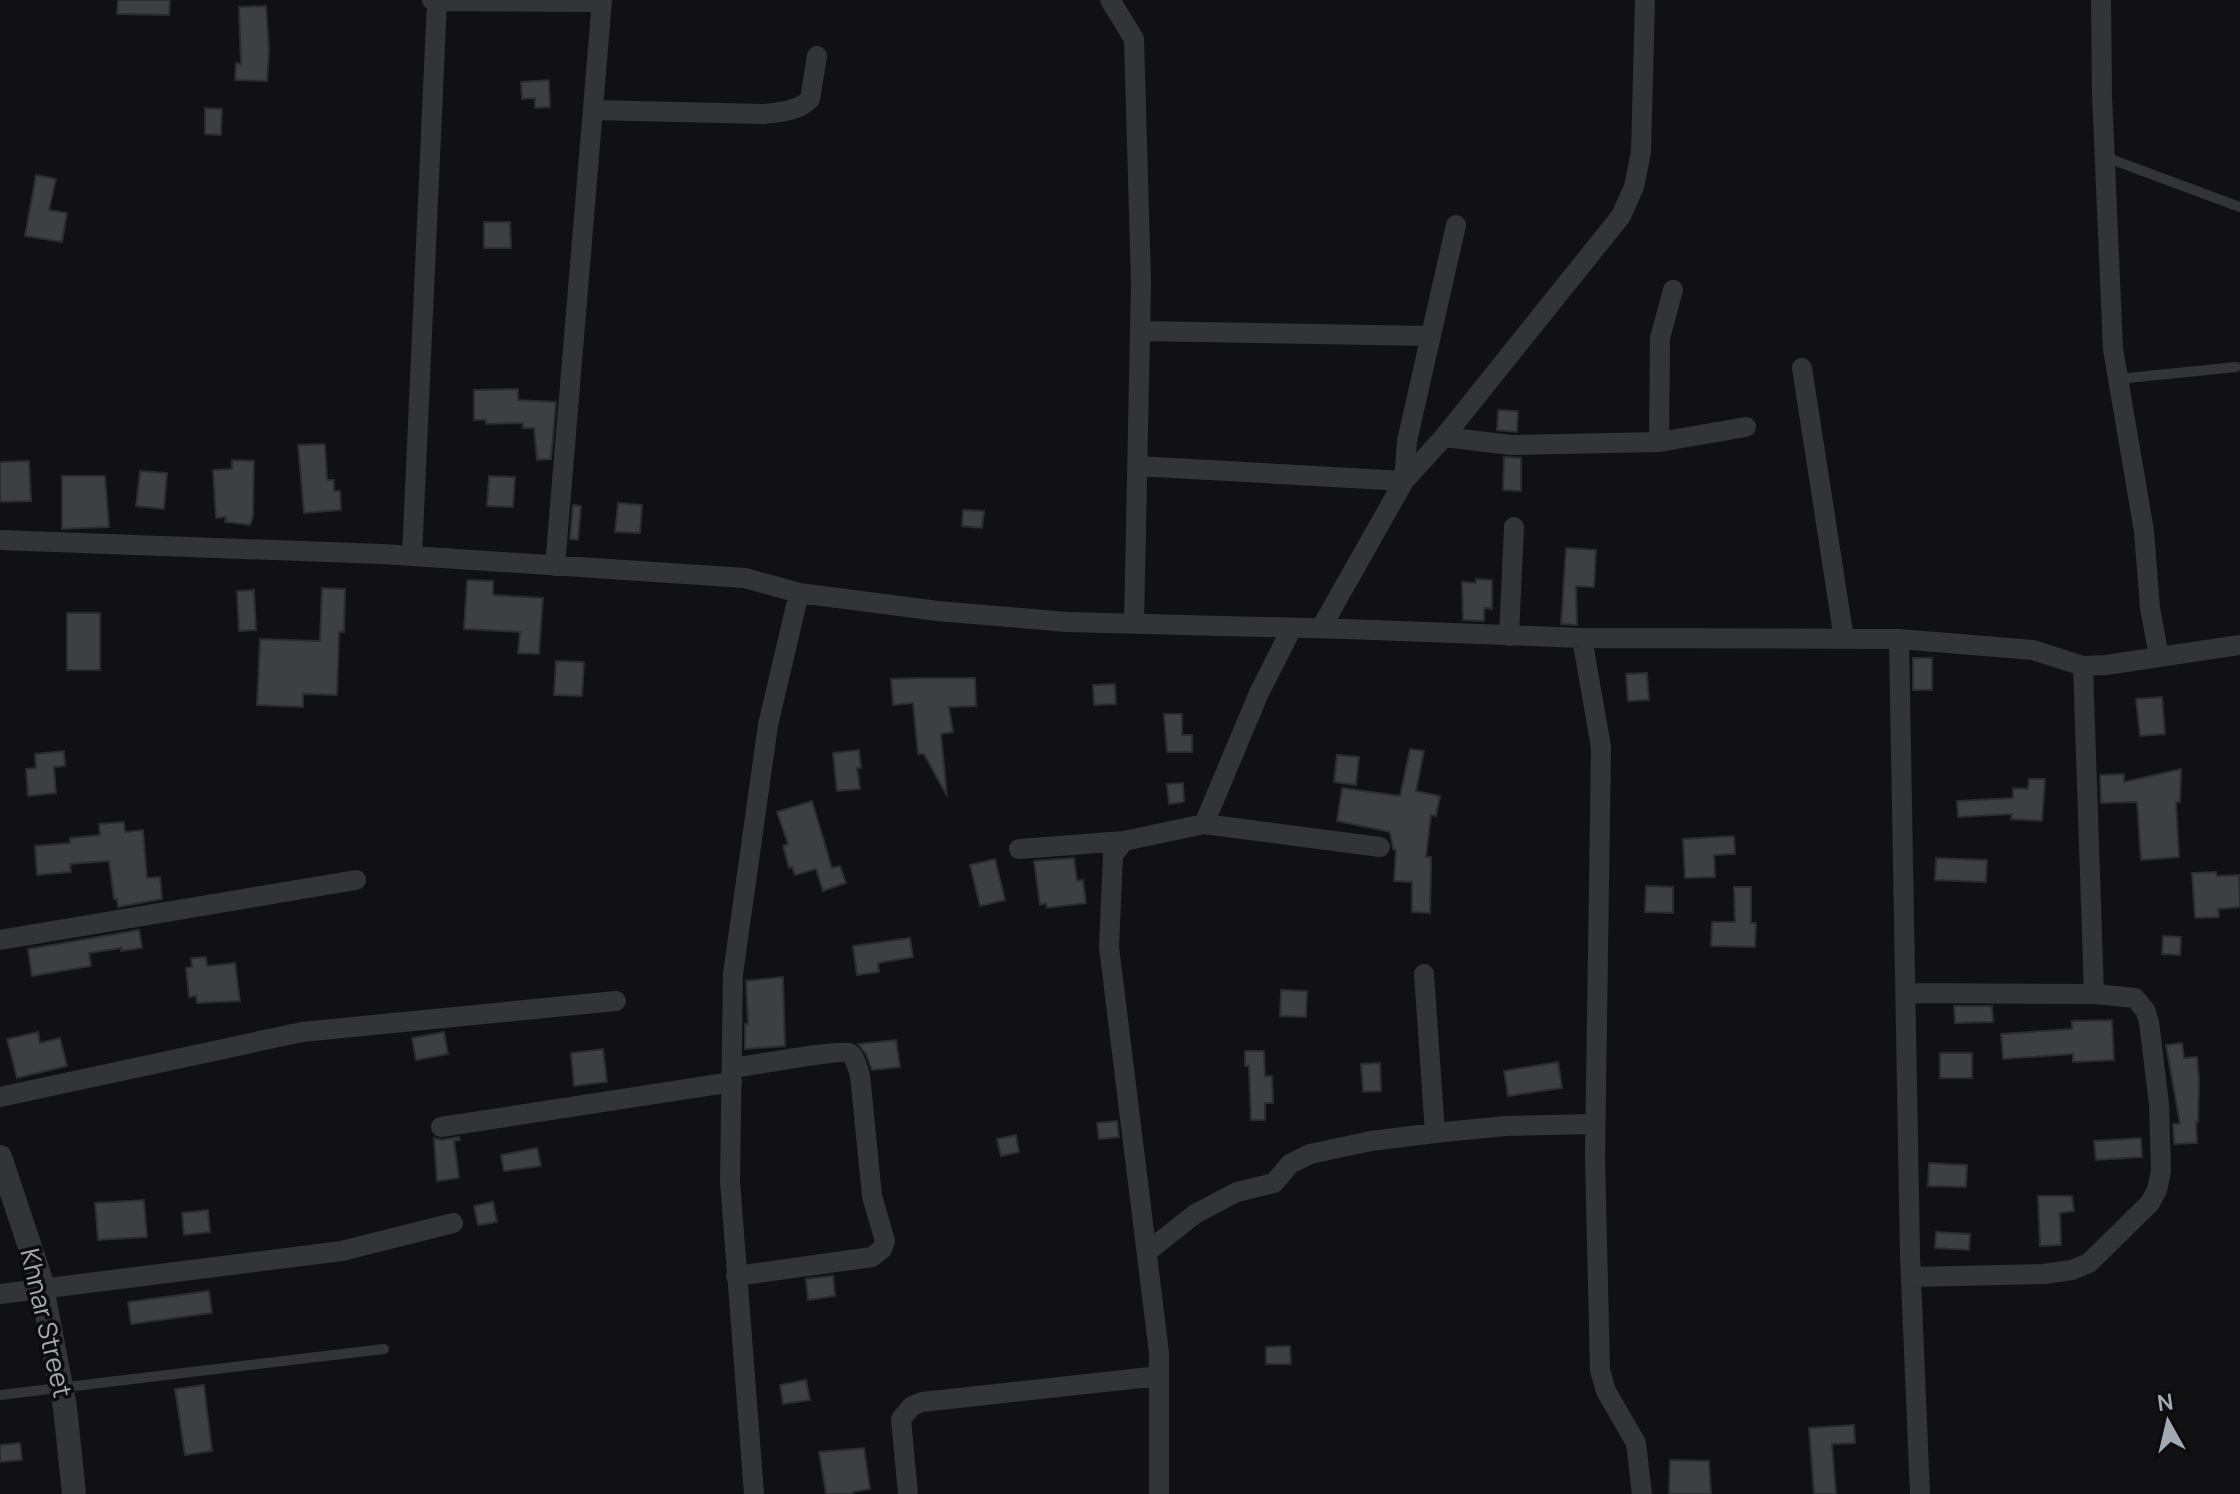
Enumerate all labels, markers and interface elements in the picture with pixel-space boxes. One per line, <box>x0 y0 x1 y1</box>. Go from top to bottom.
street label: Khnar Street <box>12 1245 82 1401</box>
north arrow <box>2128 1382 2208 1462</box>
text: N <box>2155 1386 2175 1418</box>

